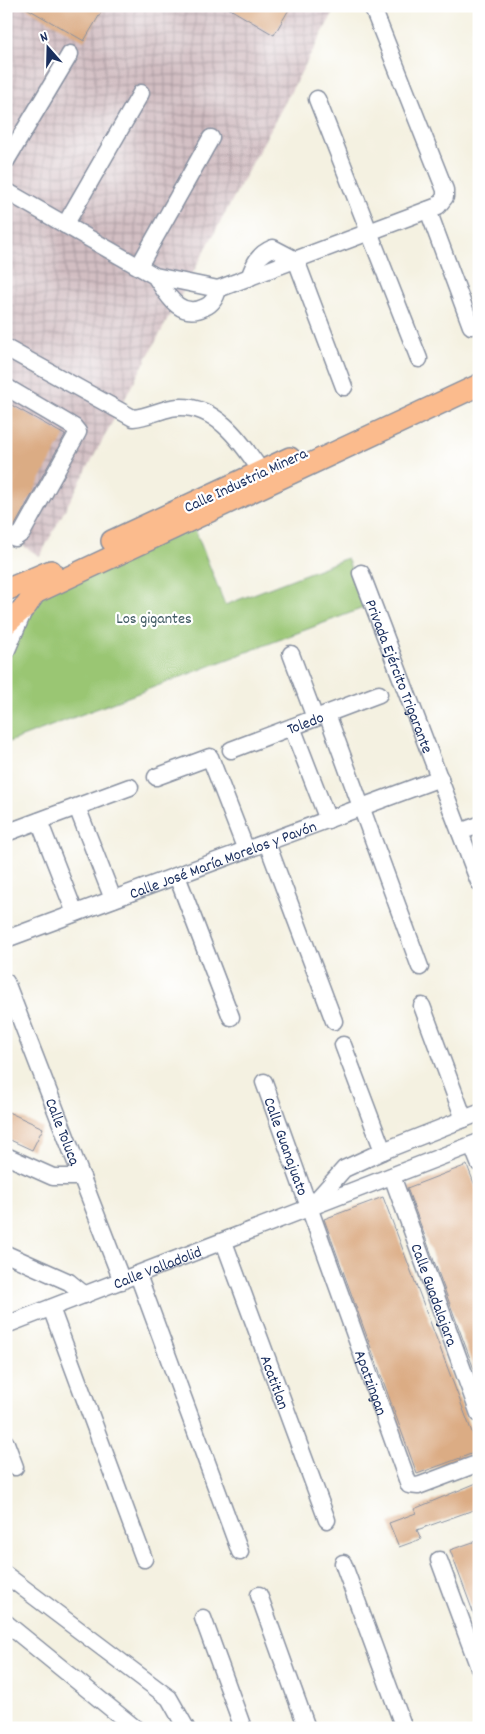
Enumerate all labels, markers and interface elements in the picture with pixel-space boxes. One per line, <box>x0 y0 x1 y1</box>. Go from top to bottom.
north arrow <box>22 22 72 72</box>
text: N <box>38 27 51 48</box>
street label: Calle Industria Minera <box>181 442 312 520</box>
street label: Privada Ejército Trigarante <box>358 596 438 757</box>
park label: Los gigantes <box>116 608 192 631</box>
street label: Toledo <box>284 707 327 742</box>
street label: Calle José María Morelos y Pavón <box>127 816 320 906</box>
street label: Calle Toluca <box>38 1095 85 1170</box>
street label: Calle Guanajuato <box>256 1095 313 1199</box>
street label: Calle Valladolid <box>110 1241 206 1296</box>
street label: Calle Guadalajara <box>404 1241 462 1350</box>
street label: Apatzingan <box>347 1347 392 1419</box>
street label: Acatitlan <box>253 1352 294 1413</box>

